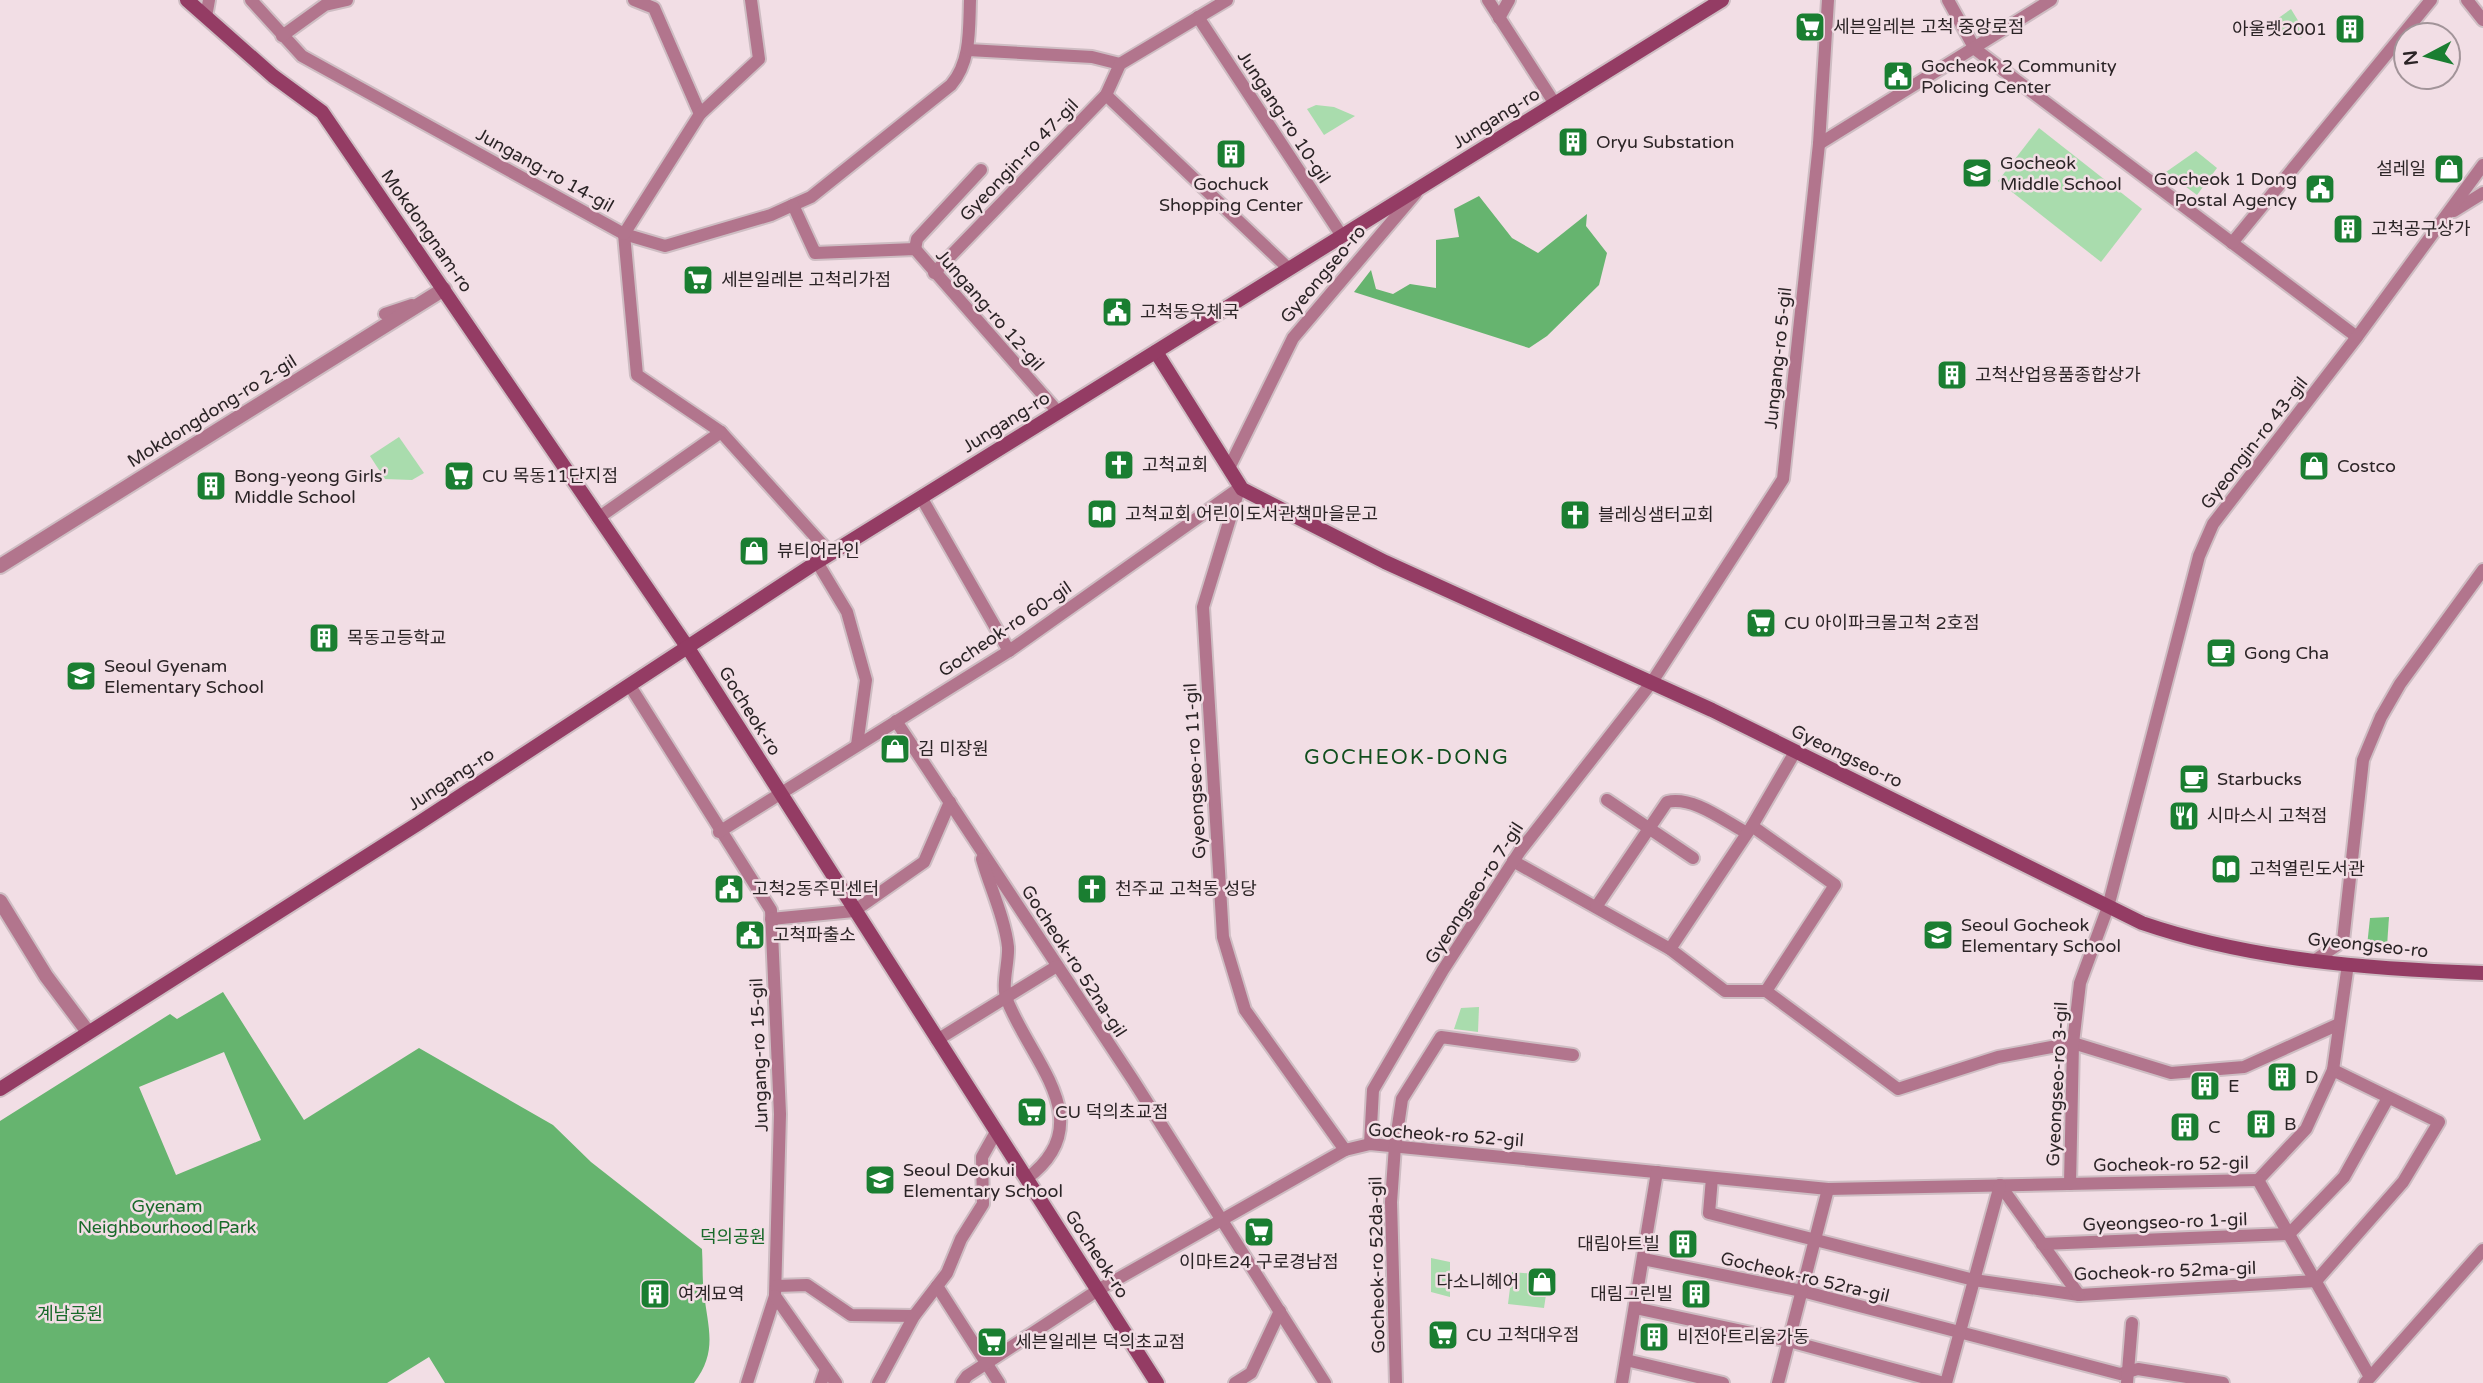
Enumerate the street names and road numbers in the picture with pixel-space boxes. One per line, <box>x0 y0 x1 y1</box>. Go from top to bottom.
street label: Jungang-ro 10-gil <box>1233 46 1335 188</box>
street label: Jungang-ro <box>1448 82 1544 154</box>
street label: Gyeongin-ro 47-gil <box>955 94 1083 226</box>
street label: Jungang-ro 14-gil <box>472 123 618 217</box>
street label: Mokdongnam-ro <box>376 165 478 297</box>
street label: Gyeongseo-ro <box>1276 220 1370 328</box>
street label: Jungang-ro 12-gil <box>931 245 1049 375</box>
street label: Jungang-ro 5-gil <box>1760 286 1796 430</box>
street label: Mokdongdong-ro 2-gil <box>123 350 301 472</box>
street label: Gyeongin-ro 43-gil <box>2195 372 2313 514</box>
street label: Jungang-ro <box>958 386 1054 458</box>
street label: Gocheok-ro 60-gil <box>934 576 1076 682</box>
street label: Gocheok-ro <box>714 662 786 760</box>
street label: Gyeongseo-ro 11-gil <box>1179 682 1211 860</box>
street label: Gyeongseo-ro <box>1788 720 1906 792</box>
street label: Jungang-ro <box>403 743 499 815</box>
street label: Gyeongseo-ro 7-gil <box>1420 818 1528 968</box>
street label: Gocheok-ro 52na-gil <box>1017 881 1131 1041</box>
street label: Gyeongseo-ro <box>2307 928 2430 962</box>
street label: Jungang-ro 15-gil <box>745 978 773 1132</box>
street label: Gyeongseo-ro 3-gil <box>2042 1001 2072 1167</box>
street label: Gocheok-ro 52-gil <box>1367 1119 1525 1151</box>
street label: Gocheok-ro 52-gil <box>2093 1152 2249 1176</box>
street label: Gocheok-ro 52da-gil <box>1364 1176 1390 1354</box>
street label: Gocheok-ro <box>1060 1206 1134 1302</box>
street label: Gyeongseo-ro 1-gil <box>2082 1208 2248 1236</box>
street label: Gocheok-ro 52ra-gil <box>1718 1247 1892 1307</box>
street label: Gocheok-ro 52ma-gil <box>2073 1257 2257 1285</box>

